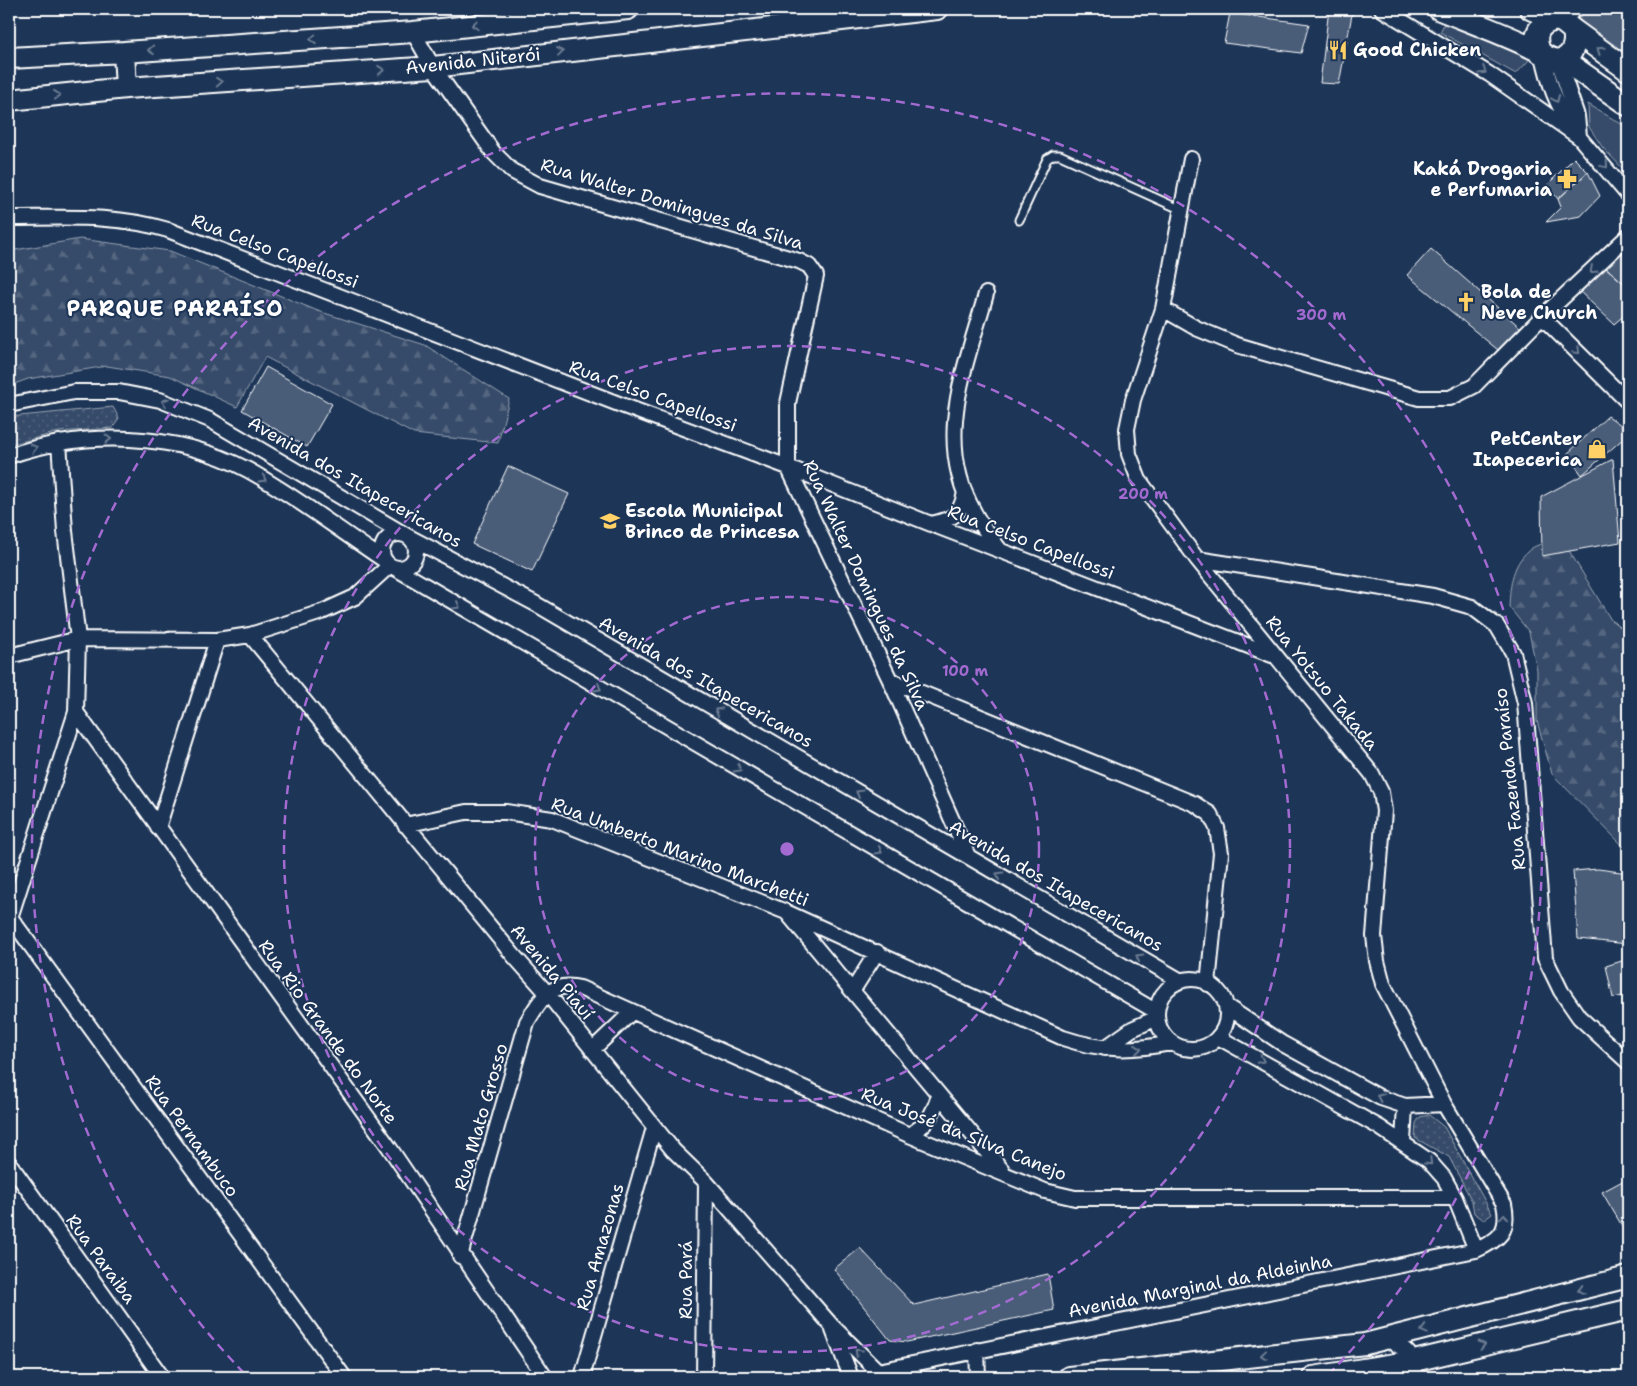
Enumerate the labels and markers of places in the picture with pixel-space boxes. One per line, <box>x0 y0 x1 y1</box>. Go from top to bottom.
place label: Good Chicken <box>1353 38 1481 62</box>
restaurant icon: Good Chicken <box>1327 39 1349 61</box>
place label: Kaká Drogaria e Perfumaria <box>1413 157 1553 202</box>
pharmacy icon: Kaká Drogaria e Perfumaria <box>1556 168 1578 190</box>
place label: Bola de Neve Church <box>1481 280 1597 325</box>
church icon: Bola de Neve Church <box>1455 291 1477 313</box>
place label: PetCenter Itapecerica <box>1473 427 1583 472</box>
shop icon: PetCenter Itapecerica <box>1586 438 1608 460</box>
place label: Escola Municipal Brinco de Princesa <box>625 499 800 544</box>
school or university icon: Escola Municipal Brinco de Princesa <box>599 510 621 532</box>
centre of rings <box>778 840 796 858</box>

